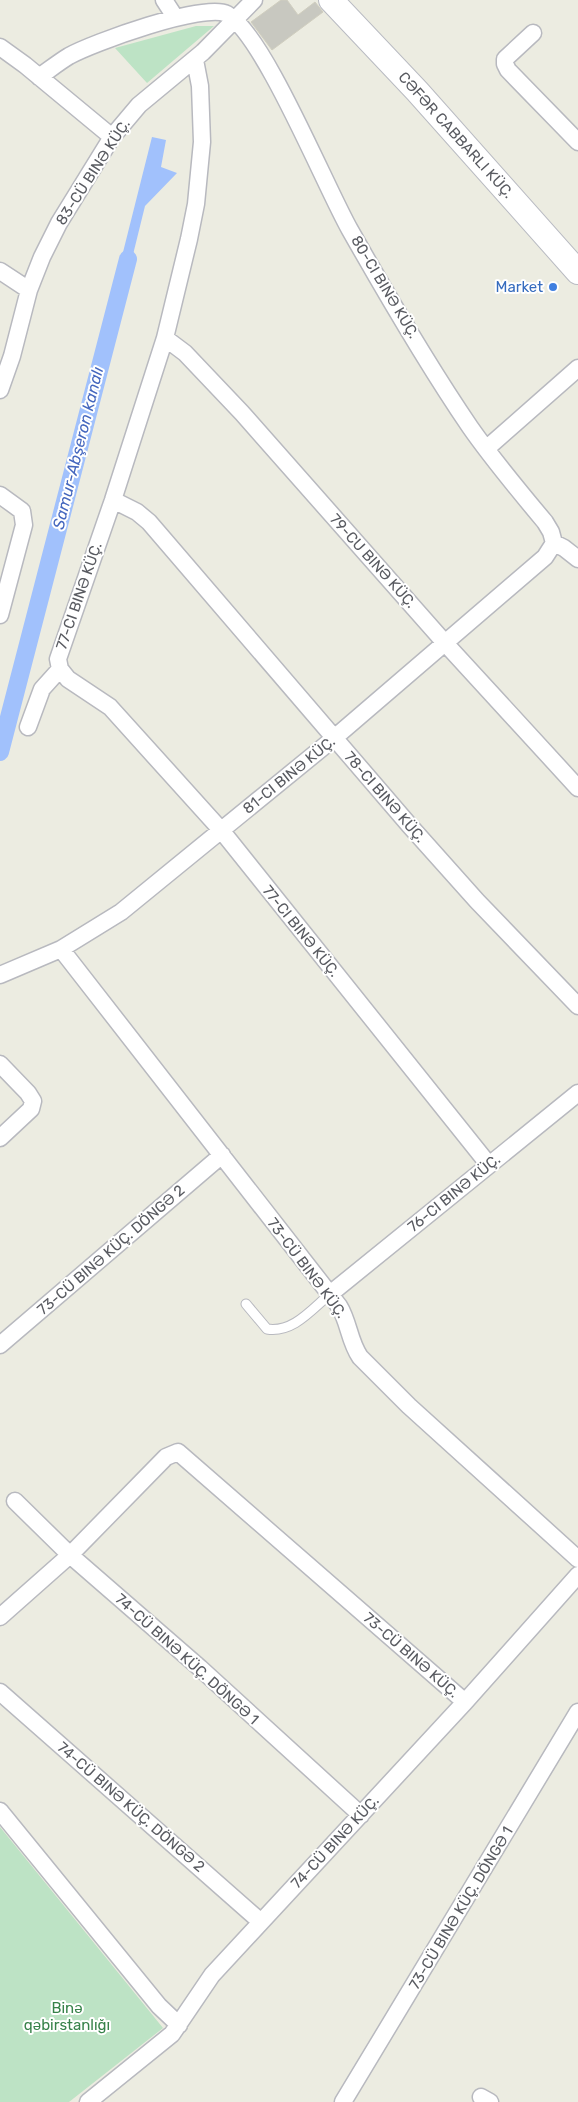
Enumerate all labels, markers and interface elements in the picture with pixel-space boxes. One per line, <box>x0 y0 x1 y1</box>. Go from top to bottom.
street label: CƏFƏR CABBARLI KÜÇ. <box>394 68 518 202</box>
street label: 83-CÜ BINƏ KÜÇ. <box>52 116 134 228</box>
street label: 80-CI BINƏ KÜÇ. <box>347 232 423 342</box>
place label: Market <box>496 278 543 296</box>
marker: Market <box>547 281 559 293</box>
water label: Samur-Abşeron kanalı <box>49 365 107 531</box>
street label: 79-CU BINƏ KÜÇ. <box>326 510 420 612</box>
street label: 77-CI BINƏ KÜÇ. <box>52 540 106 652</box>
street label: 81-CI BINƏ KÜÇ. <box>239 732 339 818</box>
street label: 78-CI BINƏ KÜÇ. <box>341 748 429 846</box>
street label: 77-CI BINƏ KÜÇ. <box>259 882 343 980</box>
street label: 76-CI BINƏ KÜÇ. <box>404 1150 504 1236</box>
street label: 73-CÜ BINƏ KÜÇ. DÖNGƏ 2 <box>34 1181 188 1319</box>
street label: 73-CÜ BINƏ KÜÇ. <box>263 1214 351 1322</box>
street label: 74-CÜ BINƏ KÜÇ. DÖNGƏ 1 <box>112 1590 262 1728</box>
street label: 73-CÜ BINƏ KÜÇ. <box>360 1609 462 1701</box>
street label: 74-CÜ BINƏ KÜÇ. DÖNGƏ 2 <box>54 1738 208 1876</box>
street label: 74-CÜ BINƏ KÜÇ. <box>287 1792 383 1892</box>
street label: 73-CÜ BINƏ KÜÇ. DÖNGƏ 1 <box>405 1823 517 1993</box>
park label: Binə qəbirstanlığı <box>24 1999 110 2034</box>

